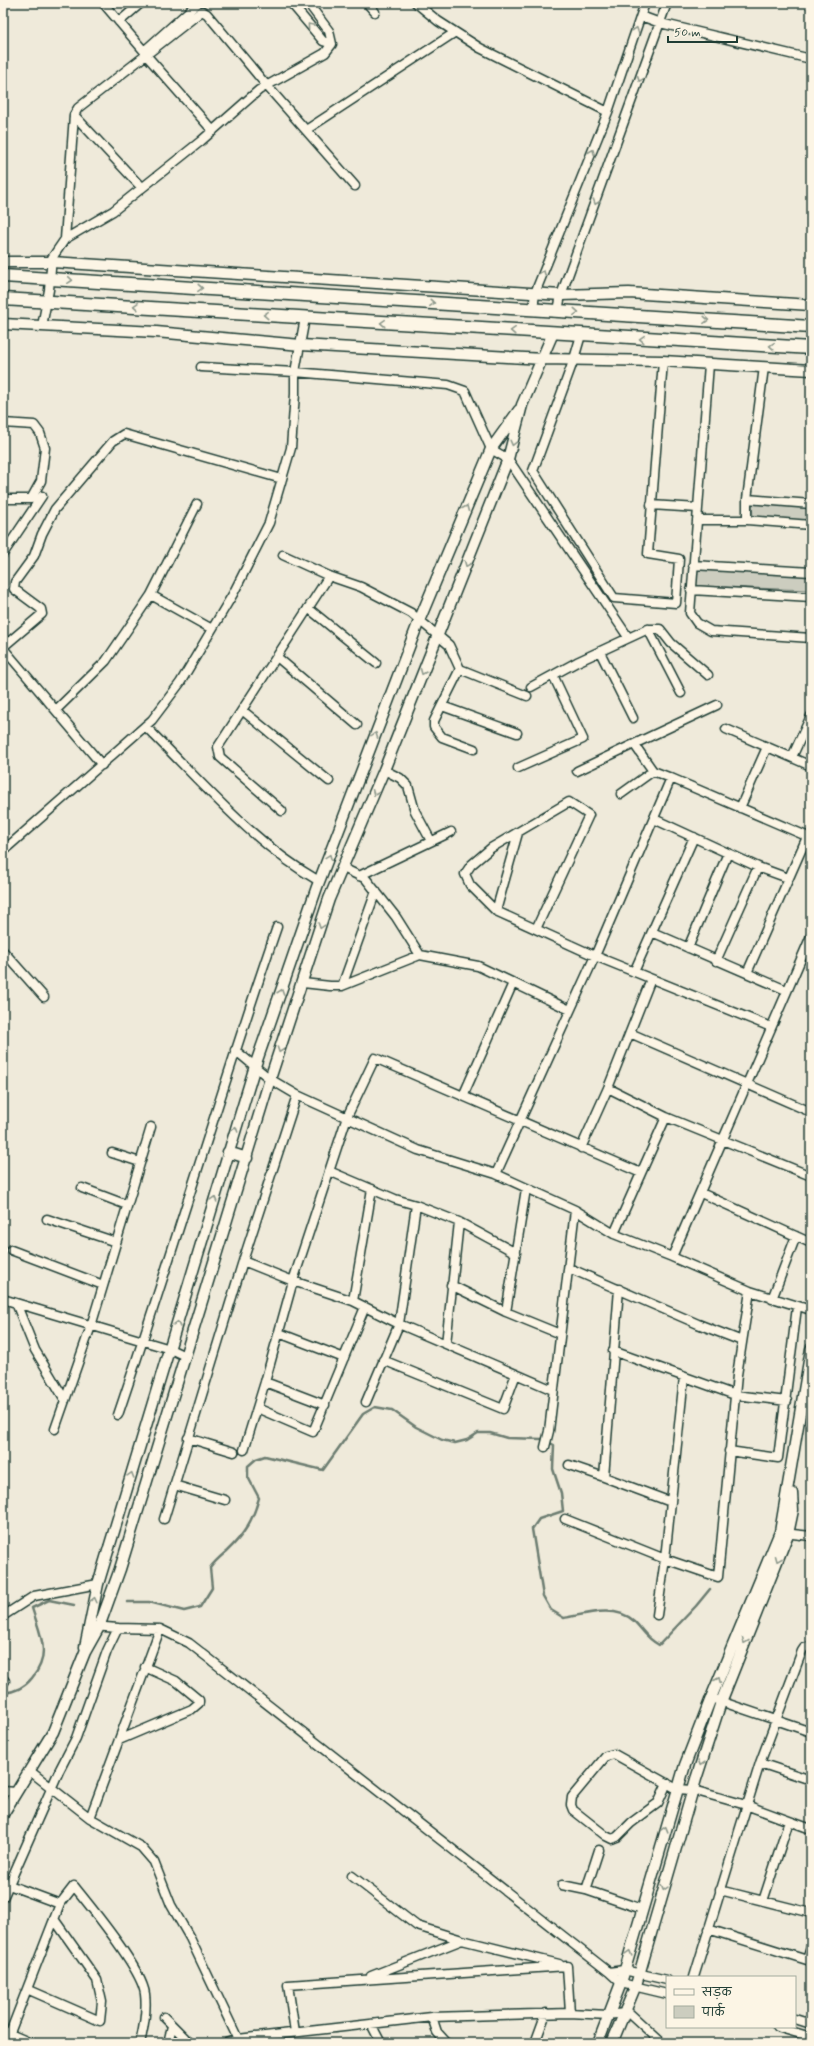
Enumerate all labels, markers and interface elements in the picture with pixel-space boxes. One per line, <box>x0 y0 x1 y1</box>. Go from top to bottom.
scale bar <box>668 18 737 44</box>
one-way arrow <box>308 23 315 30</box>
text: 50 m <box>674 25 701 41</box>
one-way arrow <box>631 27 640 34</box>
one-way arrow <box>636 76 644 83</box>
one-way arrow <box>587 149 595 156</box>
one-way arrow <box>593 198 601 205</box>
one-way arrow <box>538 269 546 277</box>
one-way arrow <box>67 276 73 285</box>
one-way arrow <box>197 284 203 293</box>
one-way arrow <box>429 299 435 308</box>
one-way arrow <box>133 302 139 311</box>
one-way arrow <box>573 308 579 317</box>
one-way arrow <box>263 310 269 319</box>
one-way arrow <box>703 316 709 325</box>
one-way arrow <box>380 318 386 327</box>
one-way arrow <box>510 326 516 335</box>
one-way arrow <box>639 335 645 344</box>
one-way arrow <box>769 341 775 350</box>
one-way arrow <box>509 439 517 446</box>
one-way arrow <box>462 504 470 511</box>
one-way arrow <box>463 561 471 568</box>
one-way arrow <box>420 669 428 676</box>
one-way arrow <box>371 732 379 739</box>
one-way arrow <box>371 789 379 796</box>
one-way arrow <box>324 853 332 860</box>
one-way arrow <box>317 923 326 930</box>
one-way arrow <box>276 989 284 996</box>
one-way arrow <box>276 1046 285 1053</box>
one-way arrow <box>230 1126 239 1133</box>
one-way arrow <box>209 1196 218 1203</box>
one-way arrow <box>172 1320 181 1327</box>
one-way arrow <box>126 1471 135 1478</box>
one-way arrow <box>775 1554 783 1562</box>
one-way arrow <box>90 1596 98 1603</box>
one-way arrow <box>742 1638 750 1645</box>
one-way arrow <box>713 1676 721 1684</box>
one-way arrow <box>697 1760 706 1767</box>
one-way arrow <box>660 1825 669 1832</box>
one-way arrow <box>660 1884 669 1891</box>
one-way arrow <box>624 1950 633 1957</box>
legend <box>666 1976 796 2028</box>
text: सड़क <box>701 1985 733 2001</box>
text: पार्क <box>701 2002 726 2021</box>

